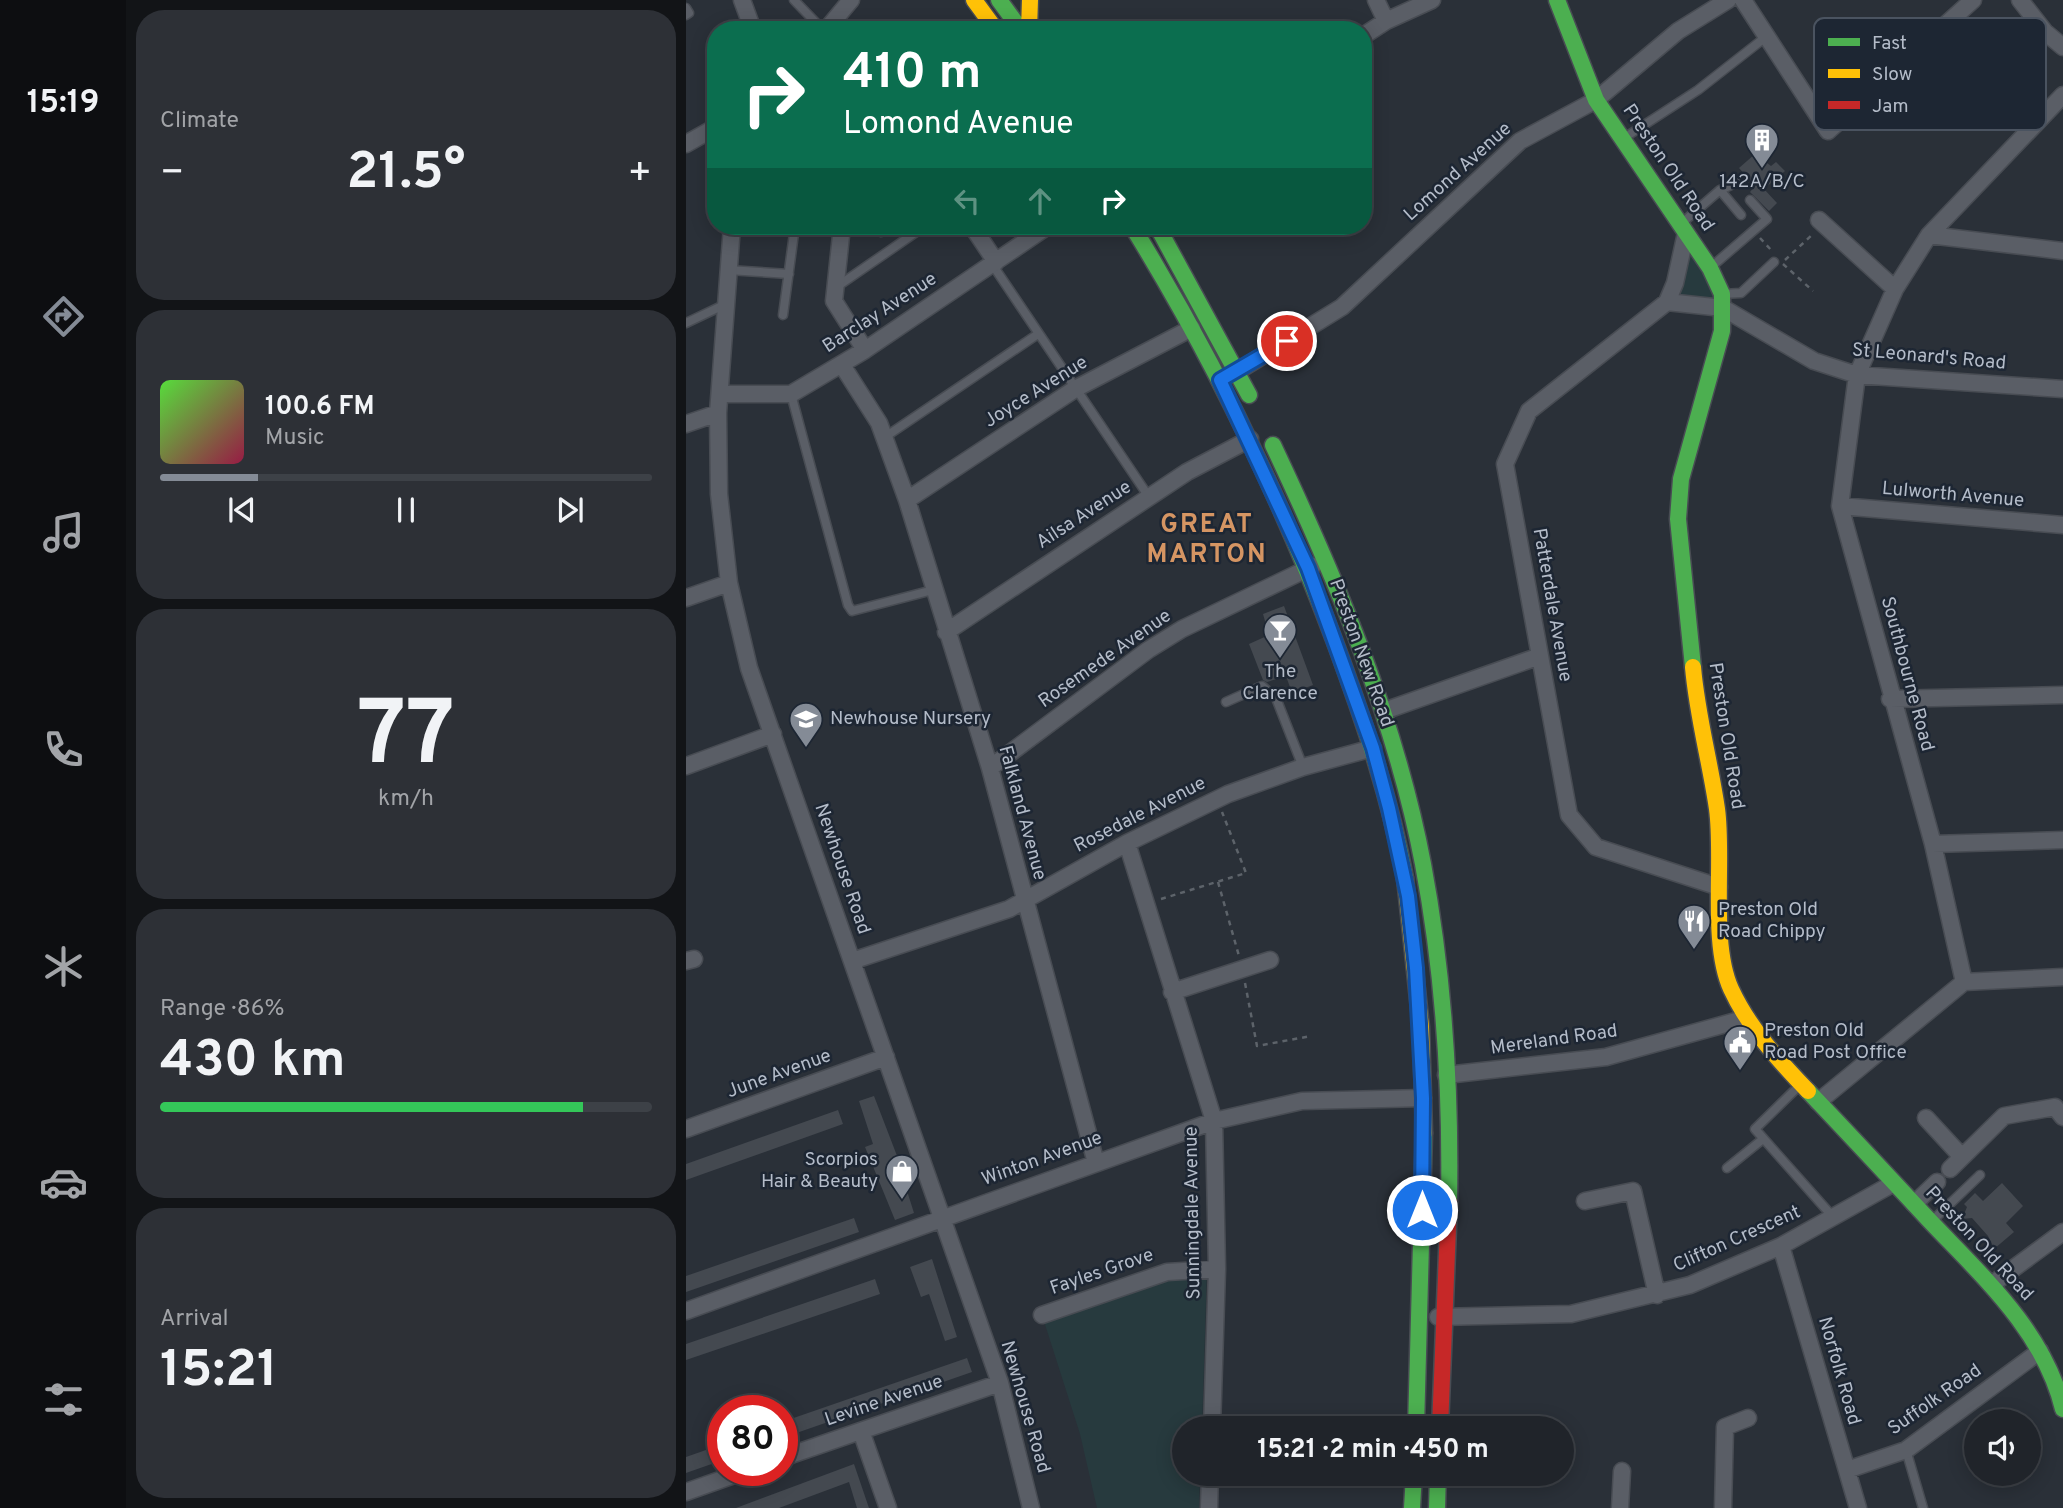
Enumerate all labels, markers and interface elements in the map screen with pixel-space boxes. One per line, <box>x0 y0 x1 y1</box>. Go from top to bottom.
legend <box>1814 18 2046 130</box>
text: Fast <box>1872 32 1907 56</box>
text: 410 m <box>843 44 981 106</box>
icon: right <box>728 49 819 140</box>
text: Slow <box>1872 63 1912 87</box>
text: 15:19 <box>27 84 99 124</box>
text: Jam <box>1872 95 1909 119</box>
street label: Preston Old Road <box>1617 100 1719 236</box>
text: Lomond Avenue <box>843 105 1074 145</box>
text: Climate <box>160 107 239 136</box>
street label: Lomond Avenue <box>1399 117 1517 227</box>
building icon: 142A/B/C <box>1743 121 1781 170</box>
text: 21.5° <box>347 141 465 207</box>
text: − <box>160 150 185 199</box>
text: + <box>627 150 652 199</box>
place label: 142A/B/C <box>1719 170 1805 194</box>
icon: left <box>948 182 986 220</box>
icon: ahead <box>1021 182 1059 220</box>
icon: right <box>1094 182 1132 220</box>
street label: Barclay Avenue <box>818 267 942 359</box>
icon: directions <box>39 292 88 341</box>
pin <box>1257 311 1317 371</box>
icon: arrive <box>1268 322 1306 360</box>
street label: St Leonard's Road <box>1851 338 2007 376</box>
street label: Joyce Avenue <box>980 351 1092 433</box>
text: 100.6 FM <box>265 391 374 424</box>
text: Music <box>265 424 325 453</box>
street label: Ailsa Avenue <box>1032 475 1136 555</box>
street label: Lulworth Avenue <box>1881 477 2025 513</box>
icon: previous <box>223 491 261 529</box>
icon: pause <box>387 491 425 529</box>
icon: next <box>551 491 589 529</box>
icon: music <box>39 508 88 557</box>
district label: GREAT MARTON <box>1146 509 1268 572</box>
street label: Patterdale Avenue <box>1527 526 1577 684</box>
street label: Preston New Road <box>1323 576 1399 730</box>
street label: Southbourne Road <box>1875 594 1939 754</box>
street label: Rosemede Avenue <box>1034 604 1176 714</box>
bar icon: The Clarence <box>1261 611 1299 660</box>
place label: The Clarence <box>1242 660 1318 706</box>
street label: Preston Old Road <box>1703 661 1749 811</box>
text: 77 <box>357 682 455 797</box>
school or university icon: Newhouse Nursery <box>787 700 825 749</box>
place label: Newhouse Nursery <box>830 707 991 731</box>
icon: phone <box>39 725 88 774</box>
street label: Falkland Avenue <box>993 743 1051 883</box>
street label: Rosedale Avenue <box>1070 771 1210 859</box>
text: km/h <box>378 785 434 814</box>
street label: Newhouse Road <box>808 800 876 938</box>
place label: Preston Old Road Chippy <box>1718 898 1826 944</box>
restaurant icon: Preston Old Road Chippy <box>1675 902 1713 951</box>
icon: climate <box>39 942 88 991</box>
text: Range · 86% <box>160 995 285 1024</box>
street label: Mereland Road <box>1489 1019 1619 1061</box>
place label: Preston Old Road Post Office <box>1764 1019 1907 1065</box>
public building icon: Preston Old Road Post Office <box>1721 1023 1759 1072</box>
text: 430 km <box>160 1029 346 1095</box>
street label: June Avenue <box>723 1044 835 1104</box>
street label: Winton Avenue <box>978 1126 1106 1192</box>
street label: Sunningdale Avenue <box>1179 1126 1207 1300</box>
place label: Scorpios Hair & Beauty <box>761 1148 878 1194</box>
shop icon: Scorpios Hair & Beauty <box>883 1152 921 1201</box>
icon: car <box>39 1158 88 1207</box>
position arrow <box>1385 1173 1459 1247</box>
street label: Preston Old Road <box>1920 1182 2038 1306</box>
street label: Clifton Crescent <box>1670 1200 1804 1278</box>
street label: Fayles Grove <box>1047 1243 1157 1301</box>
text: Arrival <box>160 1305 229 1334</box>
street label: Norfolk Road <box>1812 1314 1866 1428</box>
street label: Newhouse Road <box>995 1338 1055 1476</box>
text: 15:21 <box>160 1339 278 1405</box>
street label: Suffolk Road <box>1883 1359 1987 1441</box>
street label: Levine Avenue <box>822 1370 946 1432</box>
icon: filters <box>39 1375 88 1424</box>
speed limit sign: 80 <box>707 1395 798 1486</box>
map controls <box>1964 1409 2041 1486</box>
button: sound <box>1964 1409 2041 1486</box>
text: 15:21 · 2 min · 450 m <box>1257 1434 1489 1467</box>

